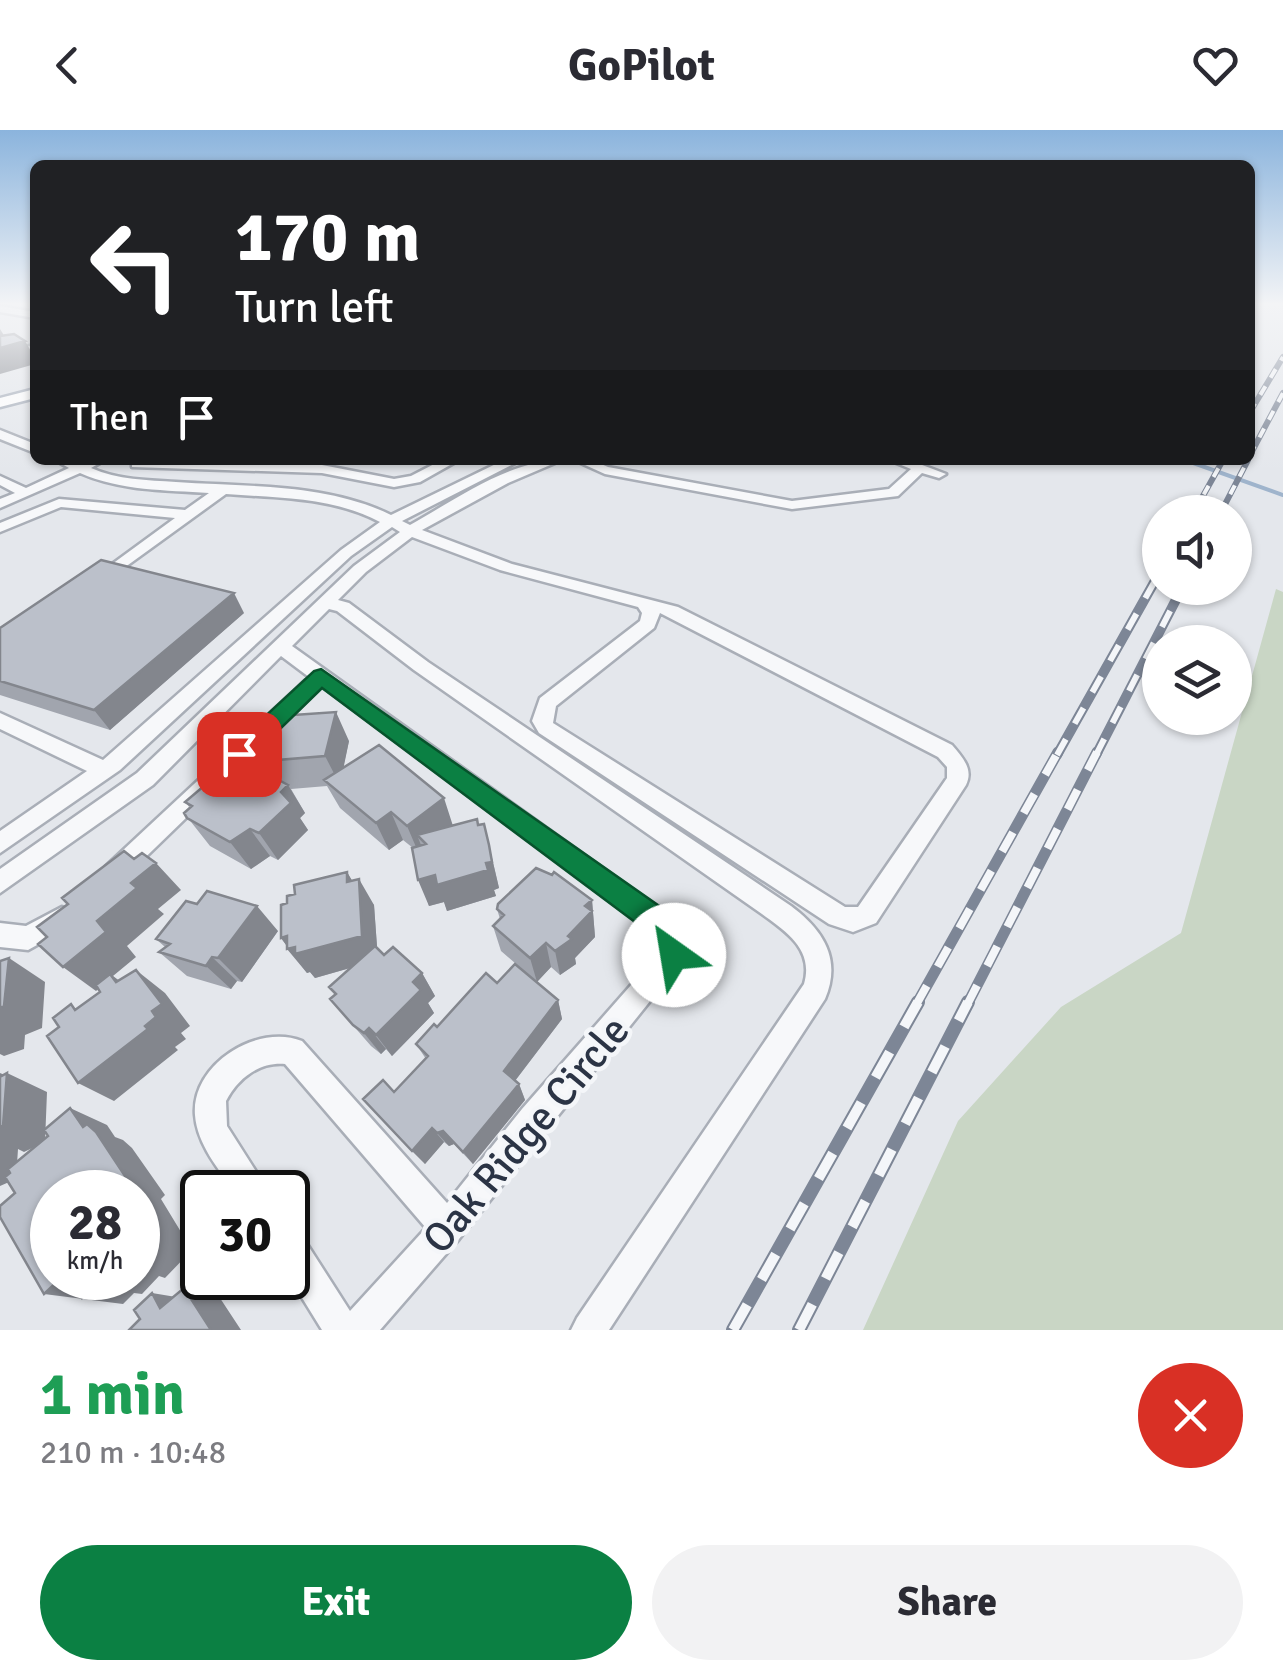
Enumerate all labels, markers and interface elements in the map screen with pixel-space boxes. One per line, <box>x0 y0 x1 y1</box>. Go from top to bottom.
icon: back <box>40 38 95 93</box>
text: GoPilot <box>568 38 715 93</box>
icon: heart <box>1188 38 1243 93</box>
text: 170 m <box>235 194 420 280</box>
icon: left <box>70 200 200 330</box>
text: Turn left <box>235 280 394 335</box>
icon: arrive <box>169 390 224 445</box>
text: Then <box>70 394 149 441</box>
map controls <box>1142 495 1252 735</box>
button: sound <box>1142 495 1252 605</box>
button: layers <box>1142 625 1252 735</box>
pin <box>197 712 282 797</box>
icon: arrive <box>212 727 267 782</box>
position arrow <box>622 903 726 1007</box>
street label: Oak Ridge Circle <box>412 1006 640 1264</box>
speed limit sign: 30 <box>180 1170 310 1300</box>
text: 28 <box>68 1192 122 1254</box>
text: km/h <box>67 1245 123 1276</box>
text: 1 min <box>40 1358 185 1432</box>
button: close <box>1138 1363 1243 1468</box>
text: 210 m · 10:48 <box>40 1433 226 1472</box>
button: Exit <box>40 1545 632 1660</box>
button: Share <box>652 1545 1243 1660</box>

